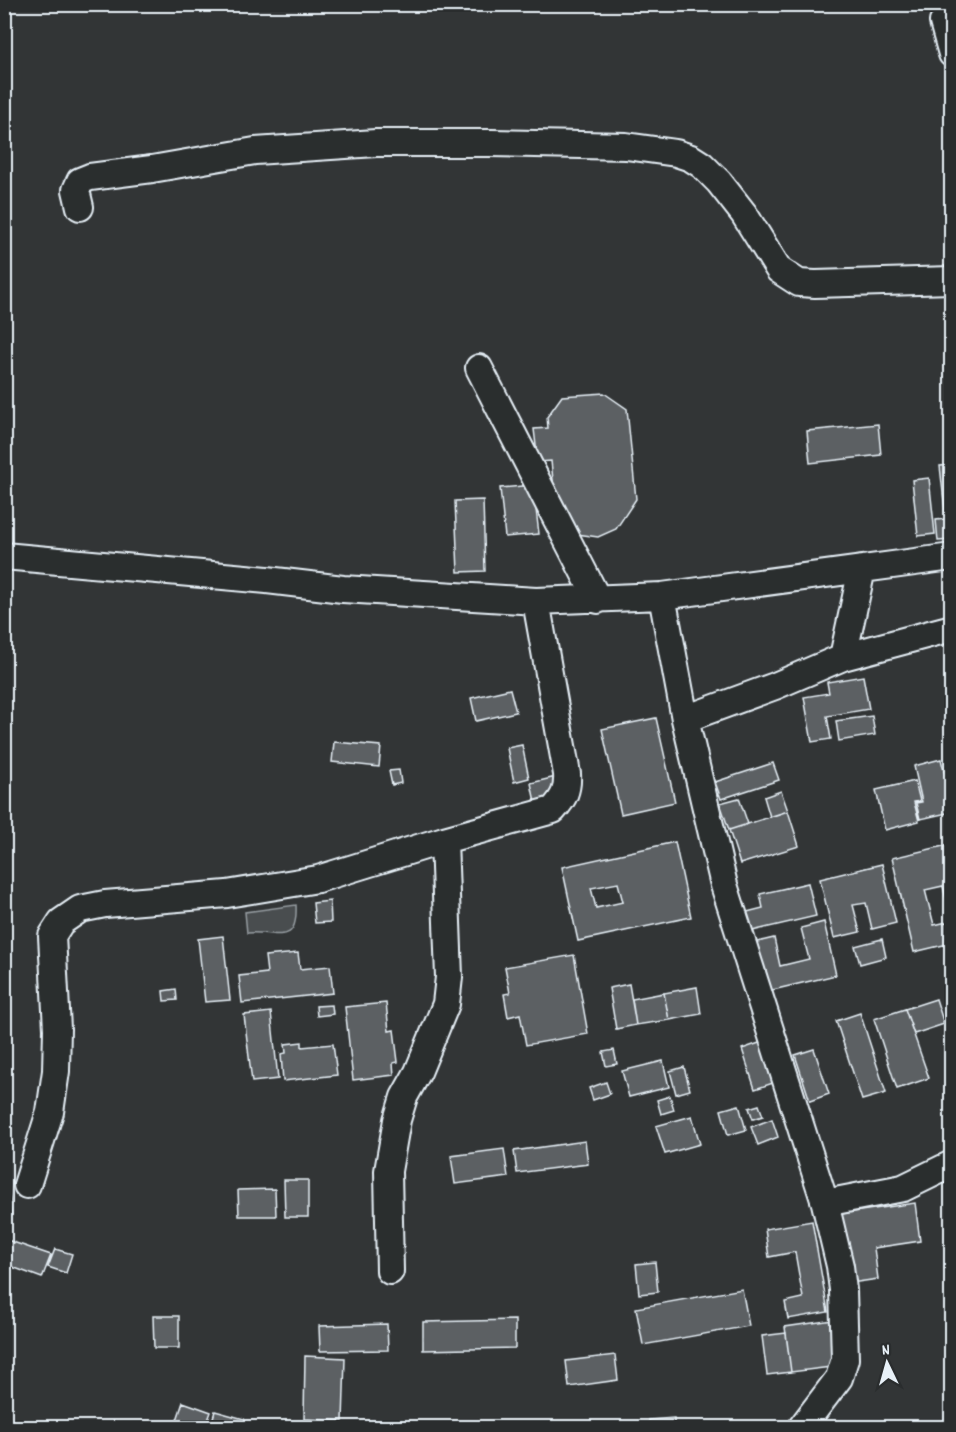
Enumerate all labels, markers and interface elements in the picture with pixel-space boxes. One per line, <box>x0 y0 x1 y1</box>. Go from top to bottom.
north arrow <box>857 1333 917 1393</box>
text: N <box>881 1339 891 1362</box>

